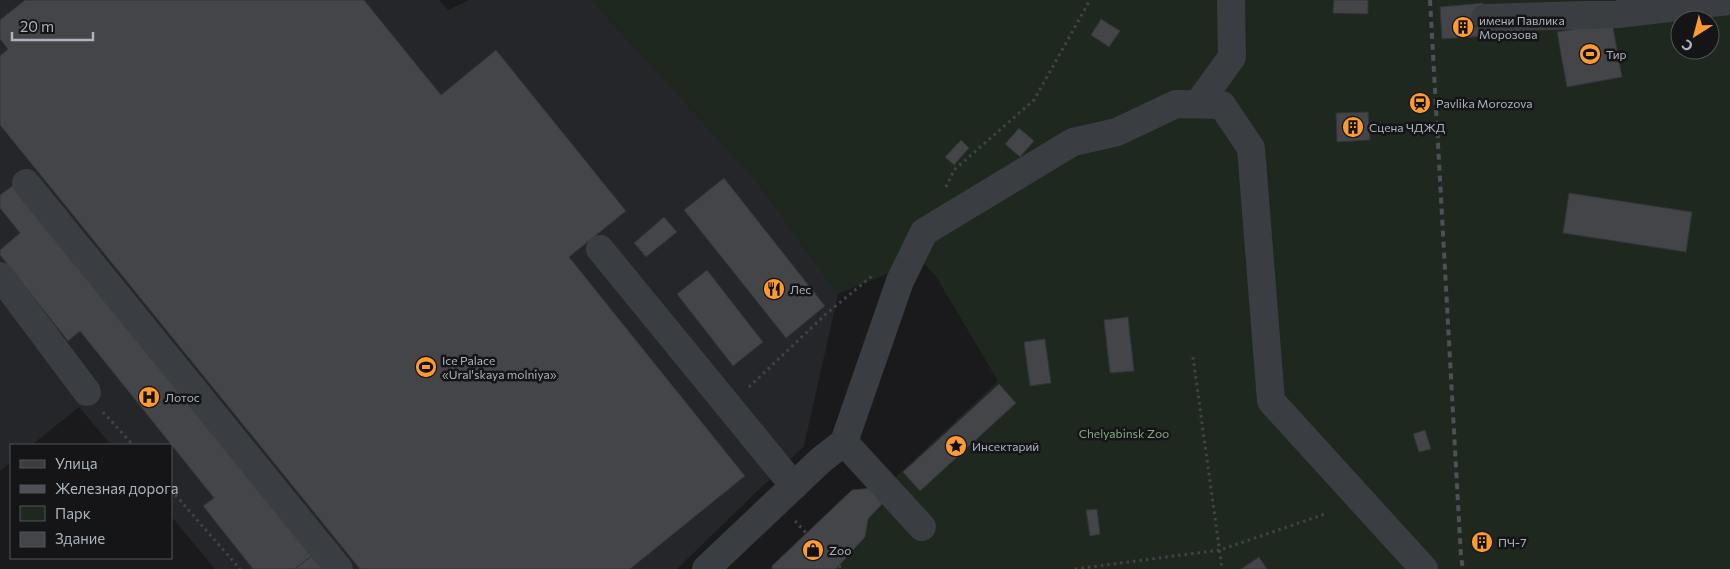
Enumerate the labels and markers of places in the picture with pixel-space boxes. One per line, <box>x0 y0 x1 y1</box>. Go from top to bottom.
place label: имени Павлика Морозова <box>1479 13 1565 41</box>
building icon: имени Павлика Морозова <box>1451 15 1475 39</box>
sports icon: Тир <box>1578 42 1602 66</box>
place label: Тир <box>1606 47 1627 61</box>
station icon: Pavlika Morozova <box>1408 91 1432 115</box>
place label: Pavlika Morozova <box>1436 96 1533 110</box>
building icon: Сцена ЧДЖД <box>1341 115 1365 139</box>
place label: Сцена ЧДЖД <box>1369 120 1446 134</box>
restaurant icon: Лес <box>762 277 786 301</box>
place label: Лес <box>790 282 811 296</box>
place label: Ice Palace «Ural'skaya molniya» <box>442 353 557 381</box>
sports icon: Ice Palace «Ural'skaya molniya» <box>414 355 438 379</box>
hospital icon: Лотос <box>137 385 161 409</box>
place label: Лотос <box>165 390 200 404</box>
place icon: Инсектарий <box>944 434 968 458</box>
place label: Инсектарий <box>972 439 1039 453</box>
building icon: ПЧ-7 <box>1470 530 1494 554</box>
place label: ПЧ-7 <box>1498 535 1526 549</box>
shop icon: Zoo <box>801 538 825 562</box>
place label: Zoo <box>829 543 851 557</box>

